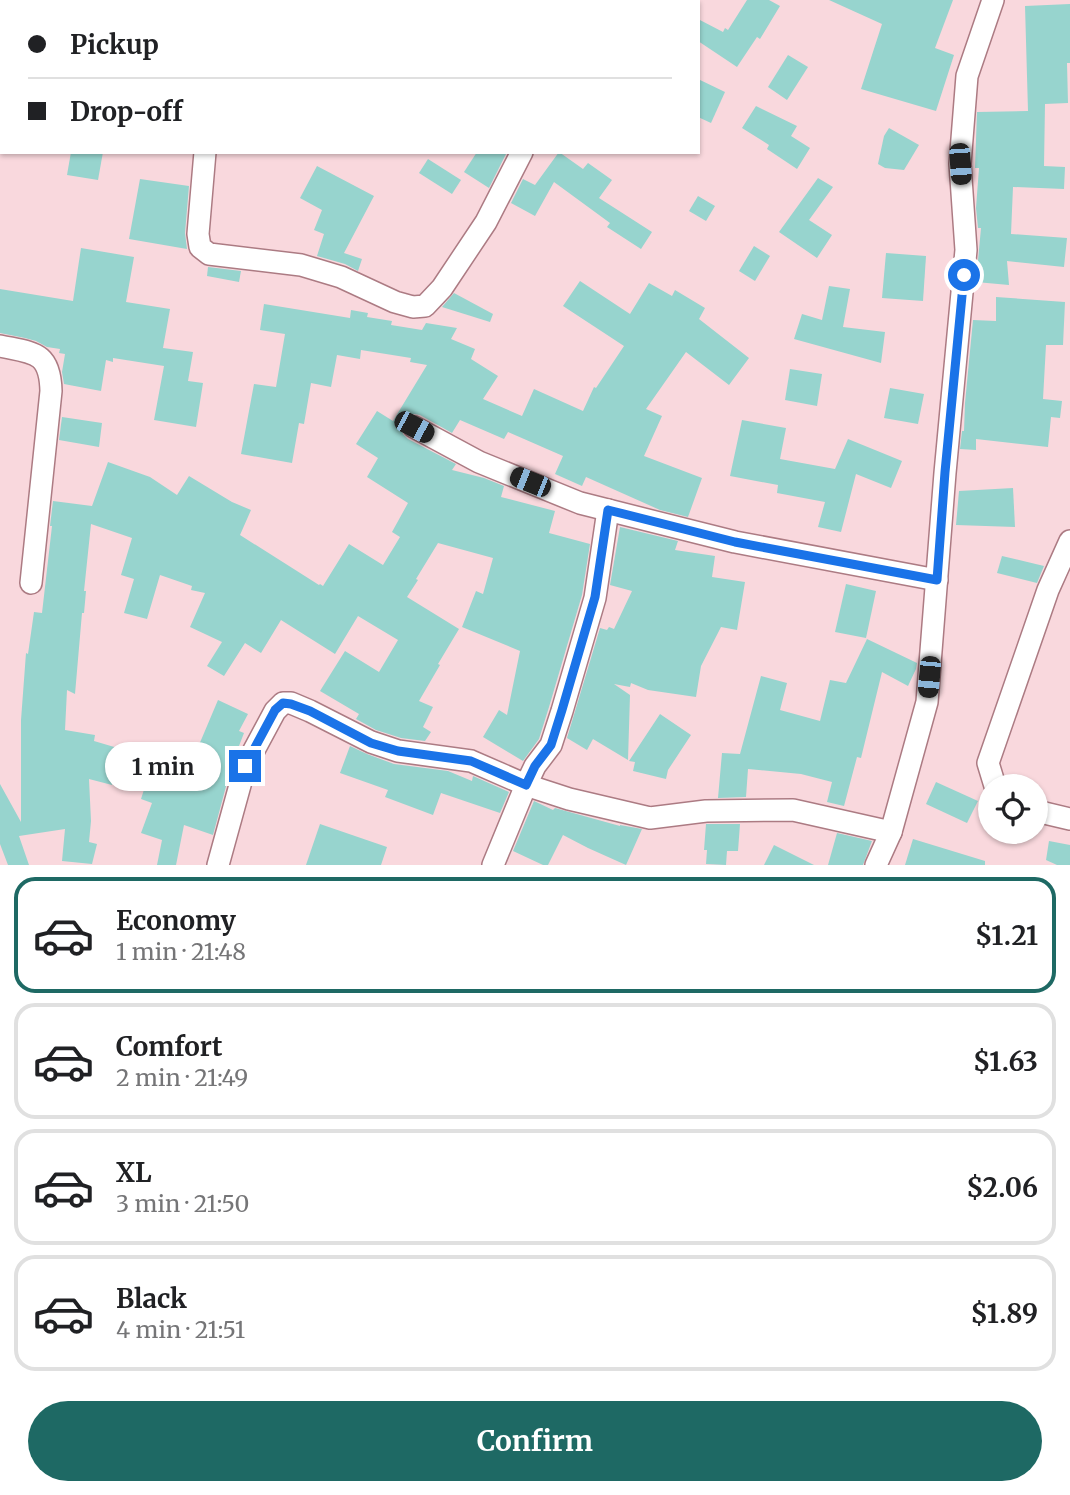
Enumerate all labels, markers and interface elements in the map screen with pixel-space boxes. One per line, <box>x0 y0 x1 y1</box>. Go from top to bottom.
text: Pickup <box>70 28 159 61</box>
text: Drop-off <box>70 95 183 128</box>
car <box>949 142 972 186</box>
route start <box>948 259 980 291</box>
car <box>391 408 438 446</box>
car <box>507 464 554 500</box>
car <box>917 655 942 699</box>
callout: 1 min <box>105 742 220 790</box>
route end <box>229 750 261 782</box>
text: 1 min <box>132 752 194 781</box>
map controls <box>978 774 1048 844</box>
button: locate <box>978 774 1048 844</box>
icon: car <box>32 904 95 967</box>
text: Economy <box>116 904 236 937</box>
text: $1.21 <box>975 919 1038 952</box>
text: 1 min · 21:48 <box>116 937 246 966</box>
icon: car <box>32 1030 95 1093</box>
text: Comfort <box>116 1030 222 1063</box>
text: $1.63 <box>973 1045 1038 1078</box>
text: 2 min · 21:49 <box>116 1063 248 1092</box>
icon: car <box>32 1156 95 1219</box>
text: XL <box>116 1156 152 1189</box>
text: $2.06 <box>966 1171 1038 1204</box>
text: 3 min · 21:50 <box>116 1189 249 1218</box>
icon: car <box>32 1282 95 1345</box>
text: Black <box>116 1282 187 1315</box>
text: $1.89 <box>970 1297 1038 1330</box>
text: 4 min · 21:51 <box>116 1315 245 1344</box>
button: Confirm <box>28 1401 1042 1481</box>

